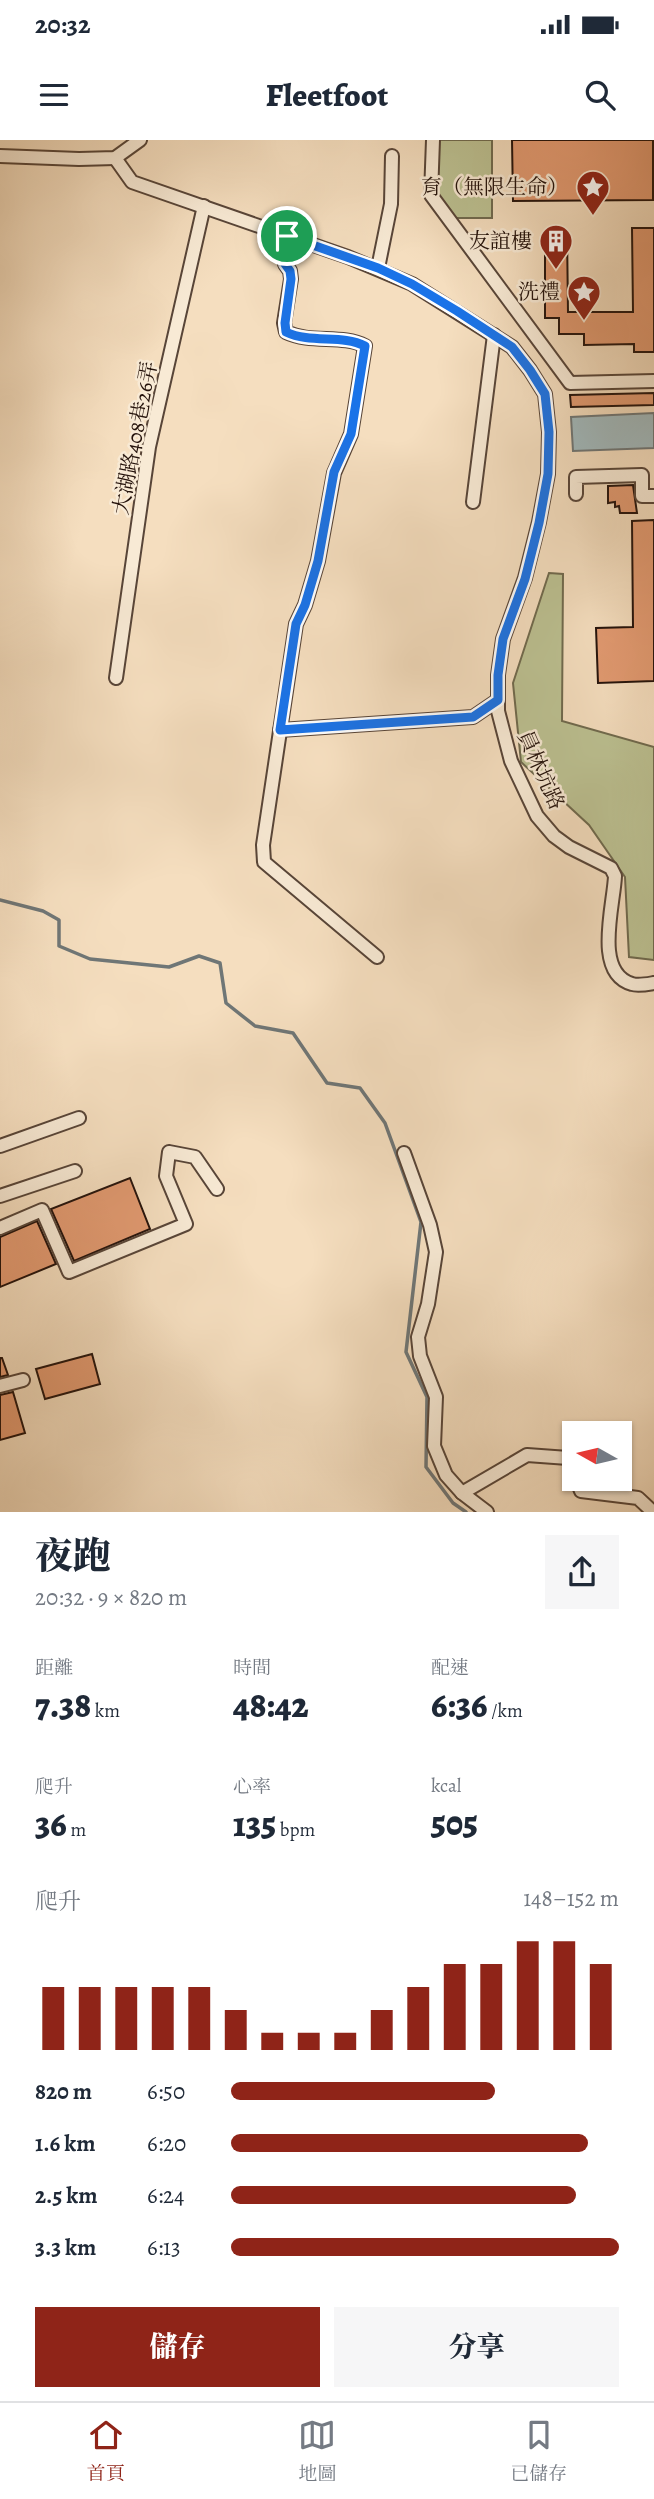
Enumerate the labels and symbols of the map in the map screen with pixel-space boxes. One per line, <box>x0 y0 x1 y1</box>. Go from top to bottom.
place icon: 育（無限生命） <box>574 168 612 217</box>
place label: 育（無限生命） <box>421 173 568 201</box>
pin <box>257 206 317 266</box>
building icon: 友誼樓 <box>537 222 575 271</box>
place label: 友誼樓 <box>469 227 532 255</box>
place icon: 洗禮 <box>565 273 603 322</box>
place label: 洗禮 <box>518 278 560 306</box>
street label: 大湖路408巷26弄 <box>106 359 164 517</box>
street label: 員林坑路 <box>511 726 571 814</box>
north arrow <box>562 1421 632 1491</box>

